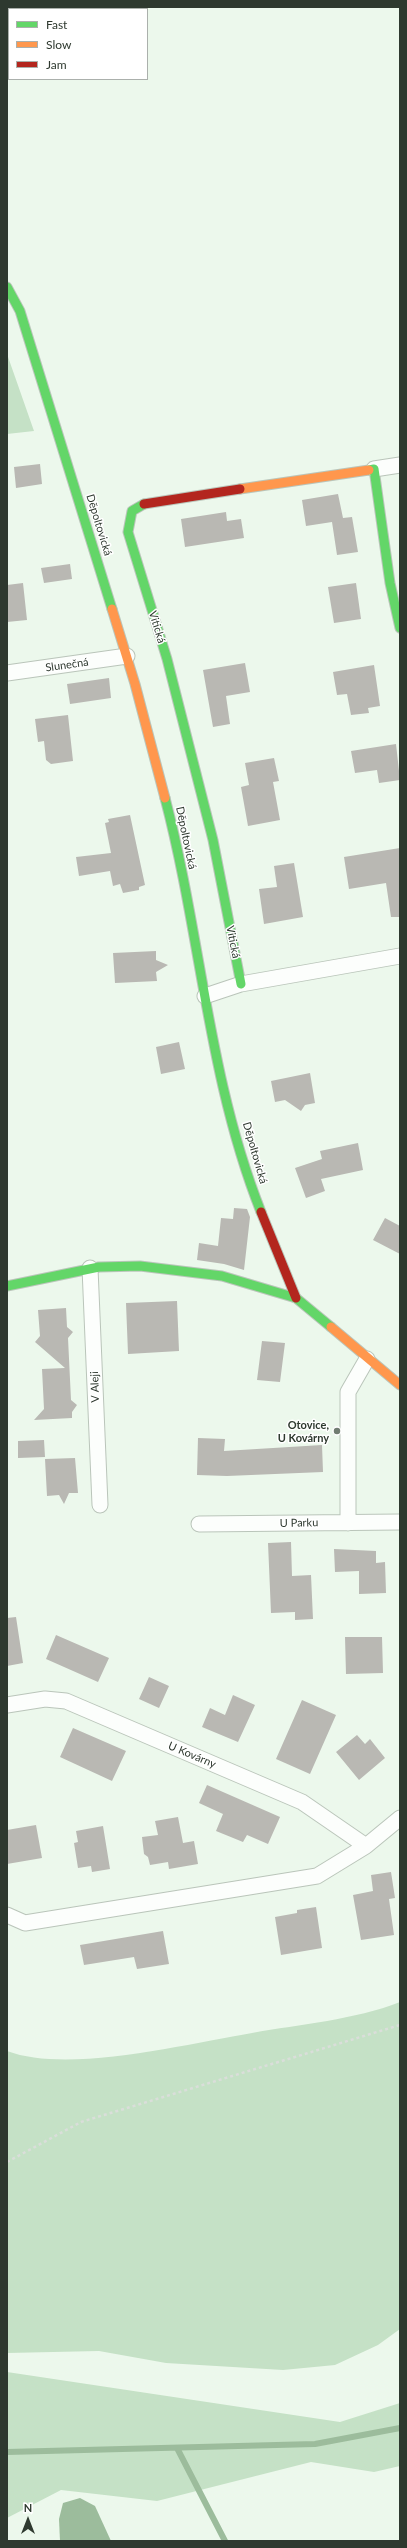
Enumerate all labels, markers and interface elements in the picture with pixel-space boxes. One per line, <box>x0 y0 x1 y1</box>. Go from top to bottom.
legend <box>8 8 148 80</box>
text: Fast <box>46 17 67 32</box>
text: Slow <box>46 37 71 52</box>
text: Jam <box>46 57 67 72</box>
street label: Děpoltovická <box>83 493 115 557</box>
street label: Vitická <box>146 609 168 645</box>
street label: Slunečná <box>45 655 89 675</box>
street label: Děpoltovická <box>173 805 199 871</box>
street label: Vitická <box>223 924 243 960</box>
street label: Děpoltovická <box>240 1121 270 1185</box>
street label: V Aleji <box>88 1371 102 1403</box>
place label: Otovice, U Kovárny <box>278 1418 329 1444</box>
marker: Otovice, U Kovárny <box>332 1426 342 1436</box>
street label: U Parku <box>280 1516 318 1530</box>
street label: U Kovárny <box>166 1739 218 1771</box>
north arrow <box>8 2500 48 2540</box>
text: N <box>24 2501 32 2514</box>

